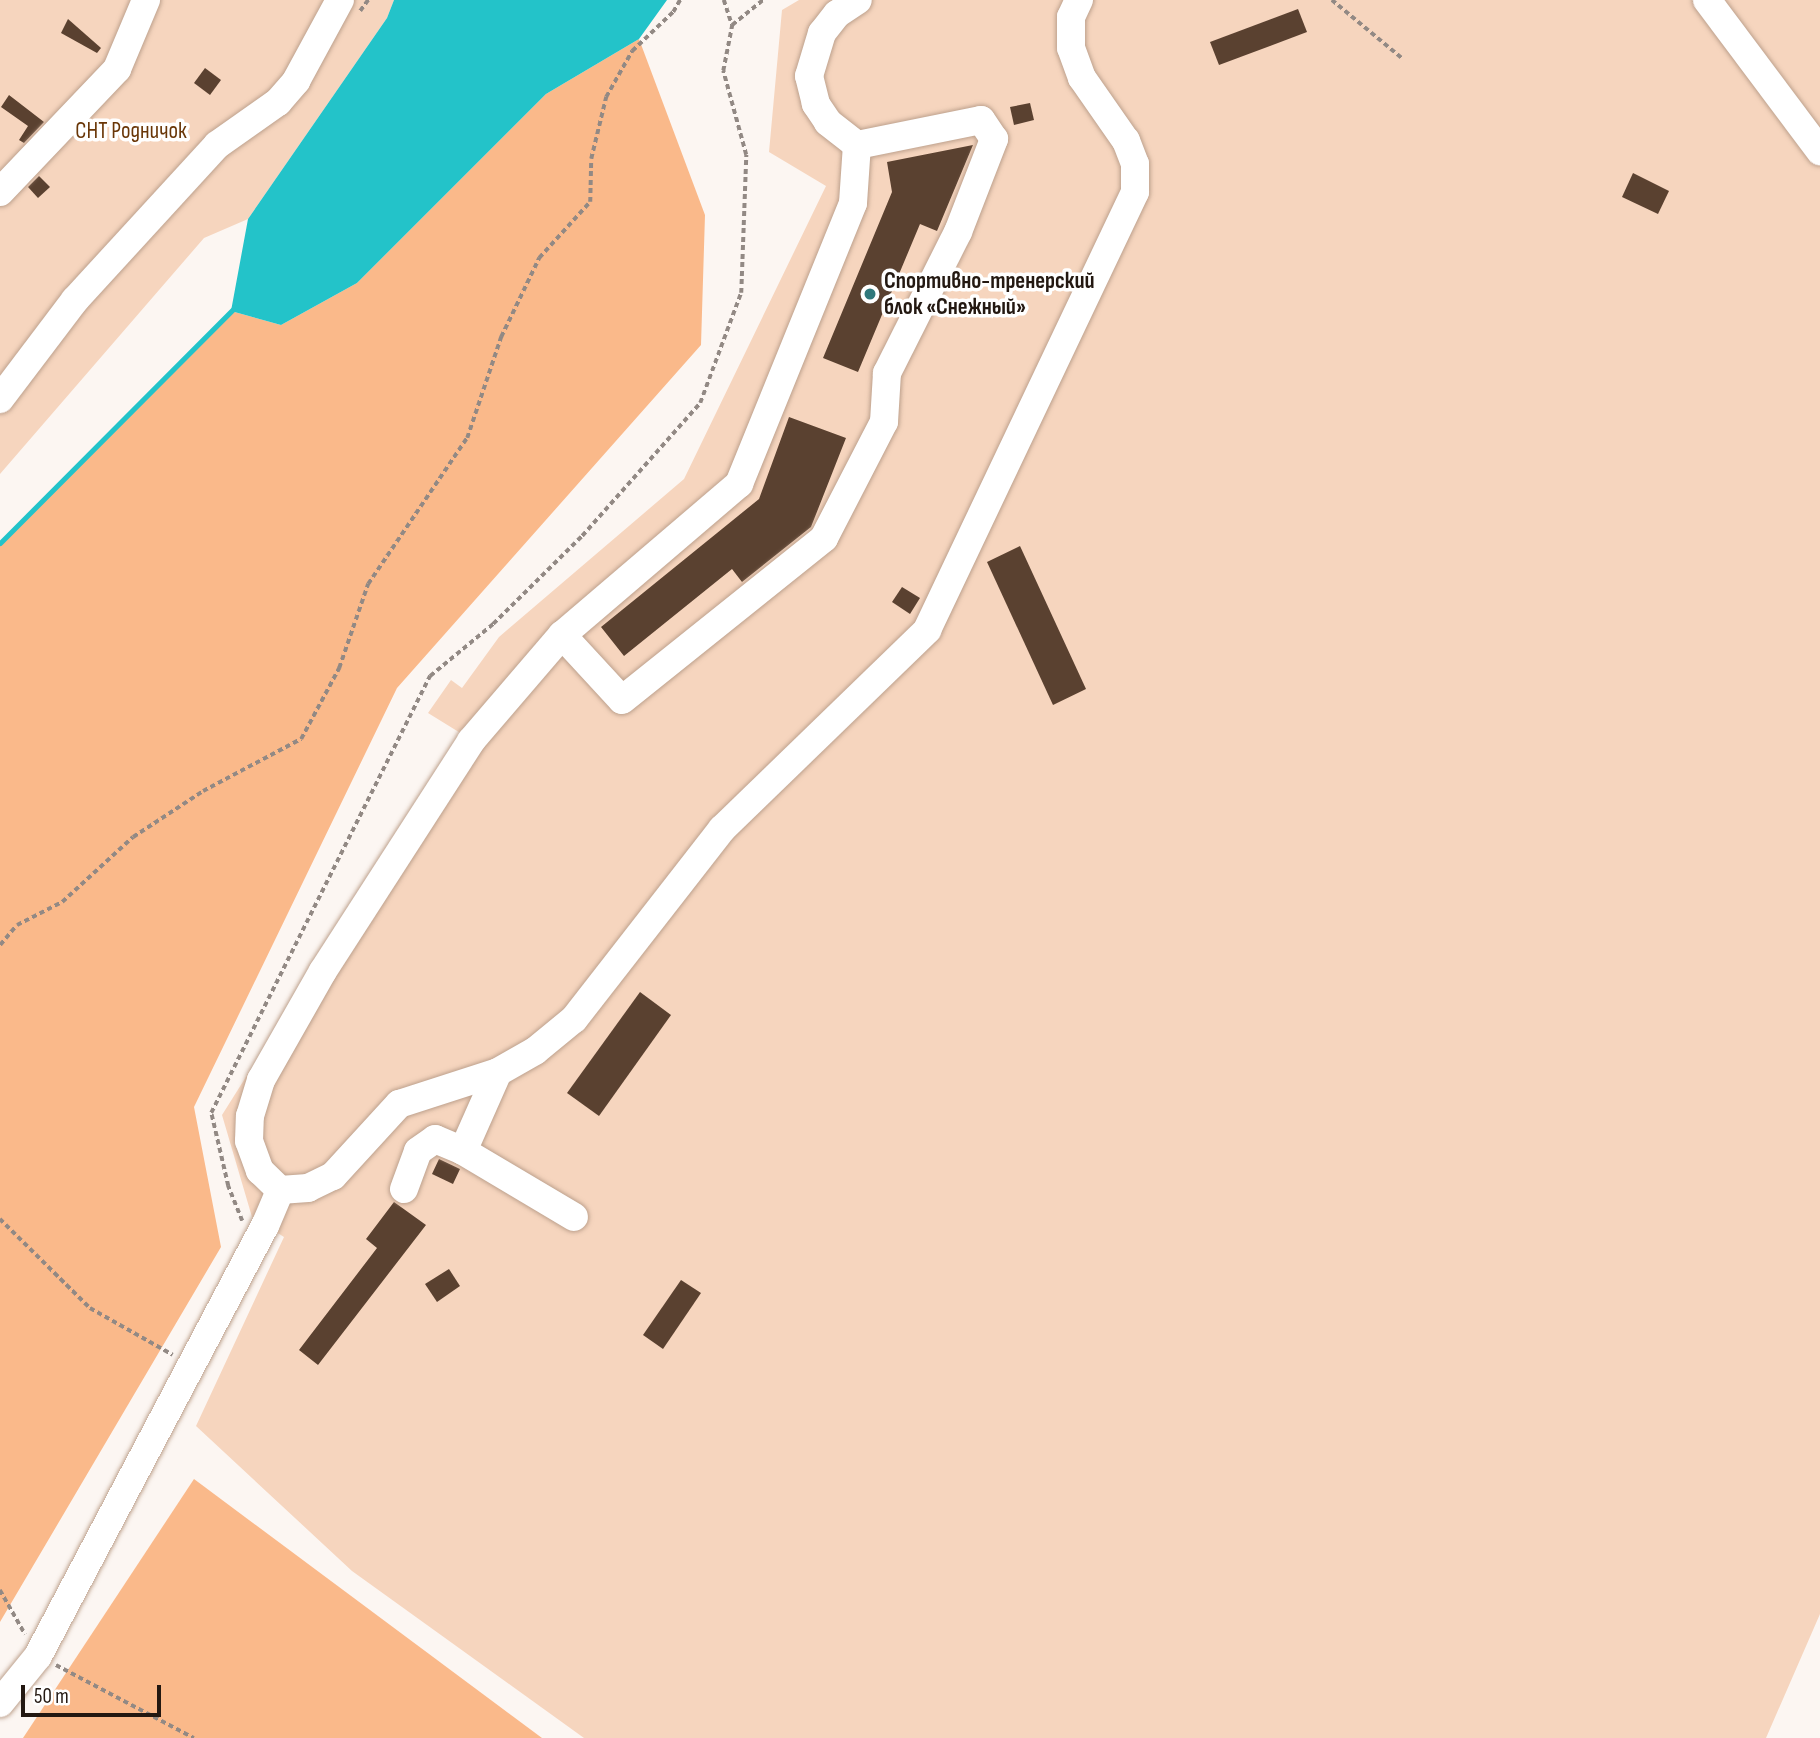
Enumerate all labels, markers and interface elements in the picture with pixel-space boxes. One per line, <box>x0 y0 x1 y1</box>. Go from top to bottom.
park label: СНТ Родничок <box>75 117 187 145</box>
place label: Спортивно-тренерский блок «Снежный» <box>884 267 1094 321</box>
marker: Спортивно-тренерский блок «Снежный» <box>862 286 878 302</box>
scale bar <box>24 1672 164 1716</box>
text: 50 m <box>34 1684 69 1709</box>

